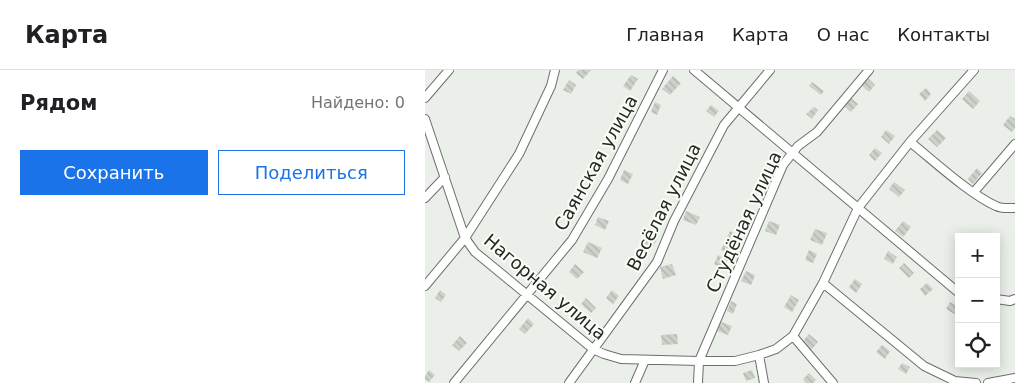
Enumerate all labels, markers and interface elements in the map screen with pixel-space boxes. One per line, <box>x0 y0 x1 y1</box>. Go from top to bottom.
text: Карта <box>25 21 108 49</box>
text: Главная <box>626 24 704 45</box>
text: Карта <box>732 24 789 45</box>
text: О нас <box>817 24 869 45</box>
text: Контакты <box>897 24 990 45</box>
text: Рядом <box>20 91 97 115</box>
street label: Саянская улица <box>550 91 642 234</box>
text: Найдено: 0 <box>311 93 405 112</box>
street label: Весёлая улица <box>622 139 705 274</box>
street label: Студёная улица <box>702 148 786 296</box>
button: Сохранить <box>20 150 208 195</box>
button: Поделиться <box>218 150 405 195</box>
street label: Нагорная улица <box>480 229 611 344</box>
map controls <box>955 233 1000 368</box>
button: + <box>955 233 1000 278</box>
button: − <box>955 278 1000 323</box>
button: locate <box>955 323 1000 368</box>

